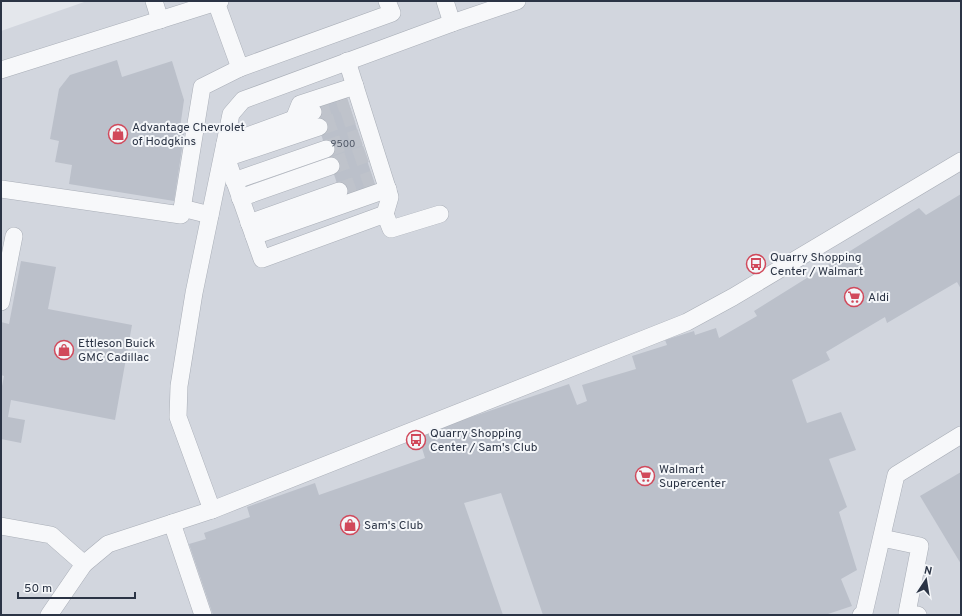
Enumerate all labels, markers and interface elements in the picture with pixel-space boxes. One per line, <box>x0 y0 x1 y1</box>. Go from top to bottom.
place label: Advantage Chevrolet of Hodgkins <box>132 120 245 150</box>
shop icon: Advantage Chevrolet of Hodgkins <box>107 123 129 145</box>
house number: 9500 <box>331 138 355 151</box>
place label: Quarry Shopping Center / Walmart <box>770 250 863 280</box>
bus stop icon: Quarry Shopping Center / Walmart <box>745 253 767 275</box>
supermarket icon: Aldi <box>843 286 865 308</box>
place label: Aldi <box>868 290 889 306</box>
place label: Ettleson Buick GMC Cadillac <box>78 336 155 366</box>
shop icon: Ettleson Buick GMC Cadillac <box>53 339 75 361</box>
place label: Quarry Shopping Center / Sam's Club <box>430 426 538 456</box>
bus stop icon: Quarry Shopping Center / Sam's Club <box>405 429 427 451</box>
place label: Walmart Supercenter <box>659 462 726 492</box>
supermarket icon: Walmart Supercenter <box>634 465 656 487</box>
shop icon: Sam's Club <box>339 514 361 536</box>
place label: Sam's Club <box>364 518 424 534</box>
north arrow <box>906 560 946 600</box>
text: N <box>923 564 933 579</box>
scale bar <box>18 574 135 600</box>
text: 50 m <box>24 581 52 597</box>

